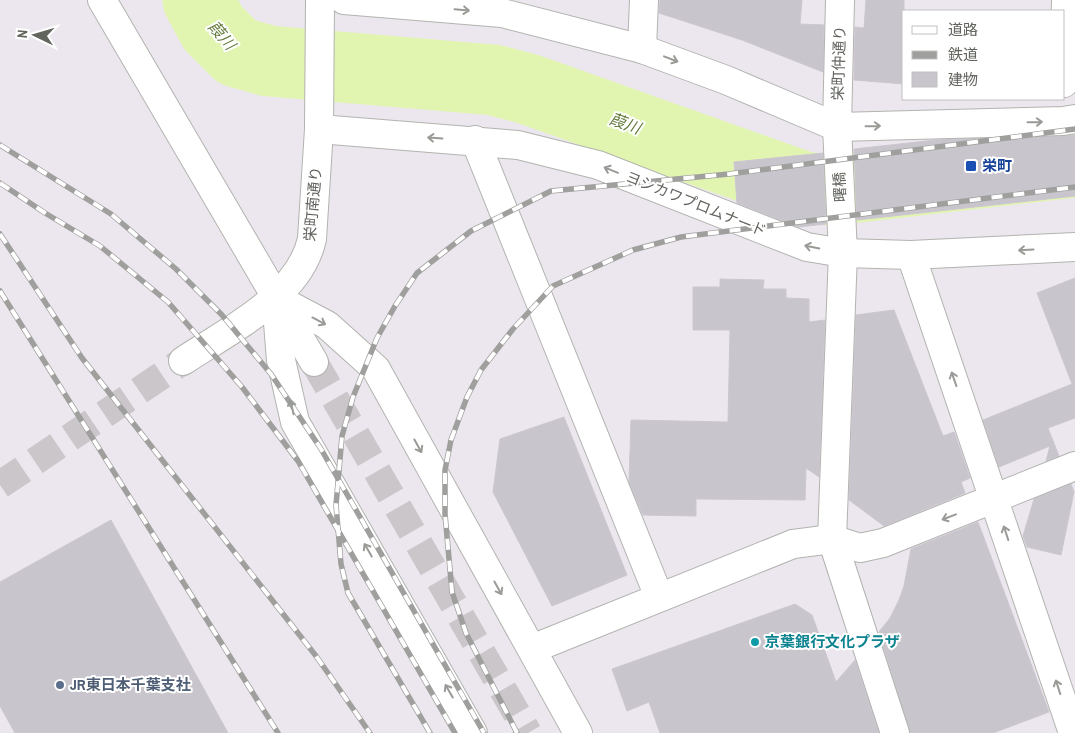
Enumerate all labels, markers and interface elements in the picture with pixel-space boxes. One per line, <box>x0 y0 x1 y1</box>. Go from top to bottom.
one-way arrow <box>454 5 470 14</box>
north arrow <box>10 10 60 60</box>
legend <box>902 10 1065 100</box>
water label: 葭川 <box>203 16 242 56</box>
text: 道路 <box>948 19 978 40</box>
street label: 栄町仲通り <box>827 25 850 101</box>
text: N <box>13 29 31 39</box>
text: 鉄道 <box>948 44 978 65</box>
one-way arrow <box>663 55 678 65</box>
text: 建物 <box>948 69 978 90</box>
water label: 葭川 <box>606 107 646 139</box>
one-way arrow <box>1026 117 1043 127</box>
one-way arrow <box>864 121 880 131</box>
one-way arrow <box>427 133 443 142</box>
place label: 栄町 <box>982 155 1012 176</box>
marker: 栄町 <box>964 159 978 173</box>
one-way arrow <box>604 165 620 174</box>
street label: 栄町南通り <box>299 166 326 242</box>
street label: ヨシカワプロムナード <box>623 166 770 241</box>
street label: 曙橋 <box>828 171 851 203</box>
one-way arrow <box>804 242 820 251</box>
one-way arrow <box>1019 245 1035 254</box>
one-way arrow <box>311 316 326 326</box>
one-way arrow <box>948 371 958 387</box>
one-way arrow <box>287 399 296 415</box>
one-way arrow <box>414 438 424 452</box>
one-way arrow <box>941 513 957 522</box>
one-way arrow <box>1001 525 1010 541</box>
one-way arrow <box>363 542 373 557</box>
one-way arrow <box>493 580 503 594</box>
place label: 京葉銀行文化プラザ <box>765 631 900 652</box>
marker: 京葉銀行文化プラザ <box>749 636 761 648</box>
place label: JR東日本千葉支社 <box>70 674 191 695</box>
marker: JR東日本千葉支社 <box>54 679 66 691</box>
one-way arrow <box>1052 679 1062 695</box>
one-way arrow <box>443 684 453 698</box>

